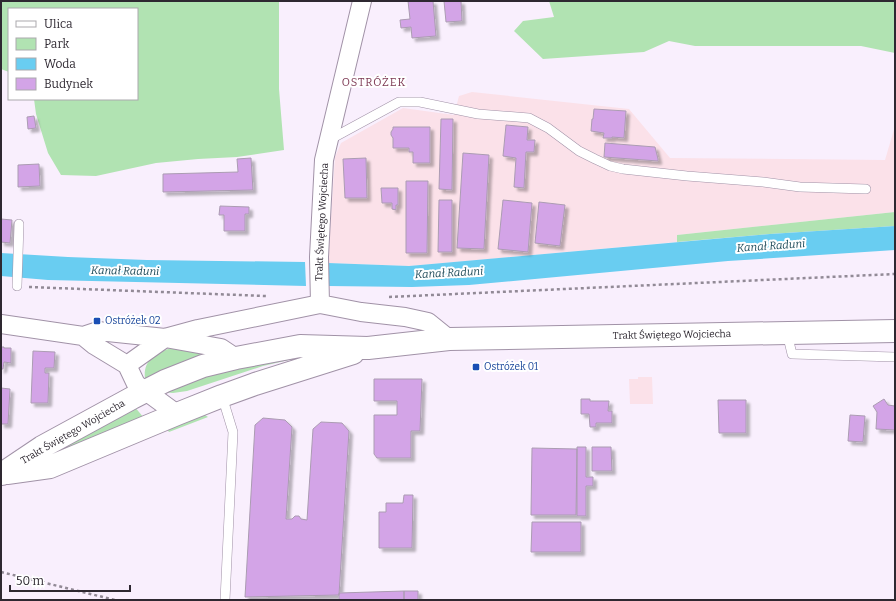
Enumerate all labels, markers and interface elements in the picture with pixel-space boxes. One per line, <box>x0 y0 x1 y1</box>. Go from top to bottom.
legend <box>8 8 138 100</box>
text: Ulica <box>44 17 73 31</box>
text: Park <box>44 37 70 51</box>
text: Woda <box>44 57 76 71</box>
district label: OSTRÓŻEK <box>342 75 406 89</box>
text: Budynek <box>44 77 93 91</box>
street label: Trakt Świętego Wojciecha <box>311 162 331 281</box>
water label: Kanał Raduni <box>736 237 806 255</box>
water label: Kanał Raduni <box>91 264 159 278</box>
water label: Kanał Raduni <box>414 265 484 281</box>
place label: Ostróżek 02 <box>105 315 161 327</box>
marker: Ostróżek 02 <box>92 316 102 326</box>
street label: Trakt Świętego Wojciecha <box>613 326 732 342</box>
place label: Ostróżek 01 <box>484 361 538 373</box>
marker: Ostróżek 01 <box>471 362 481 372</box>
street label: Trakt Świętego Wojciecha <box>18 395 128 467</box>
scale bar <box>10 567 130 593</box>
text: 50 m <box>16 574 45 588</box>

